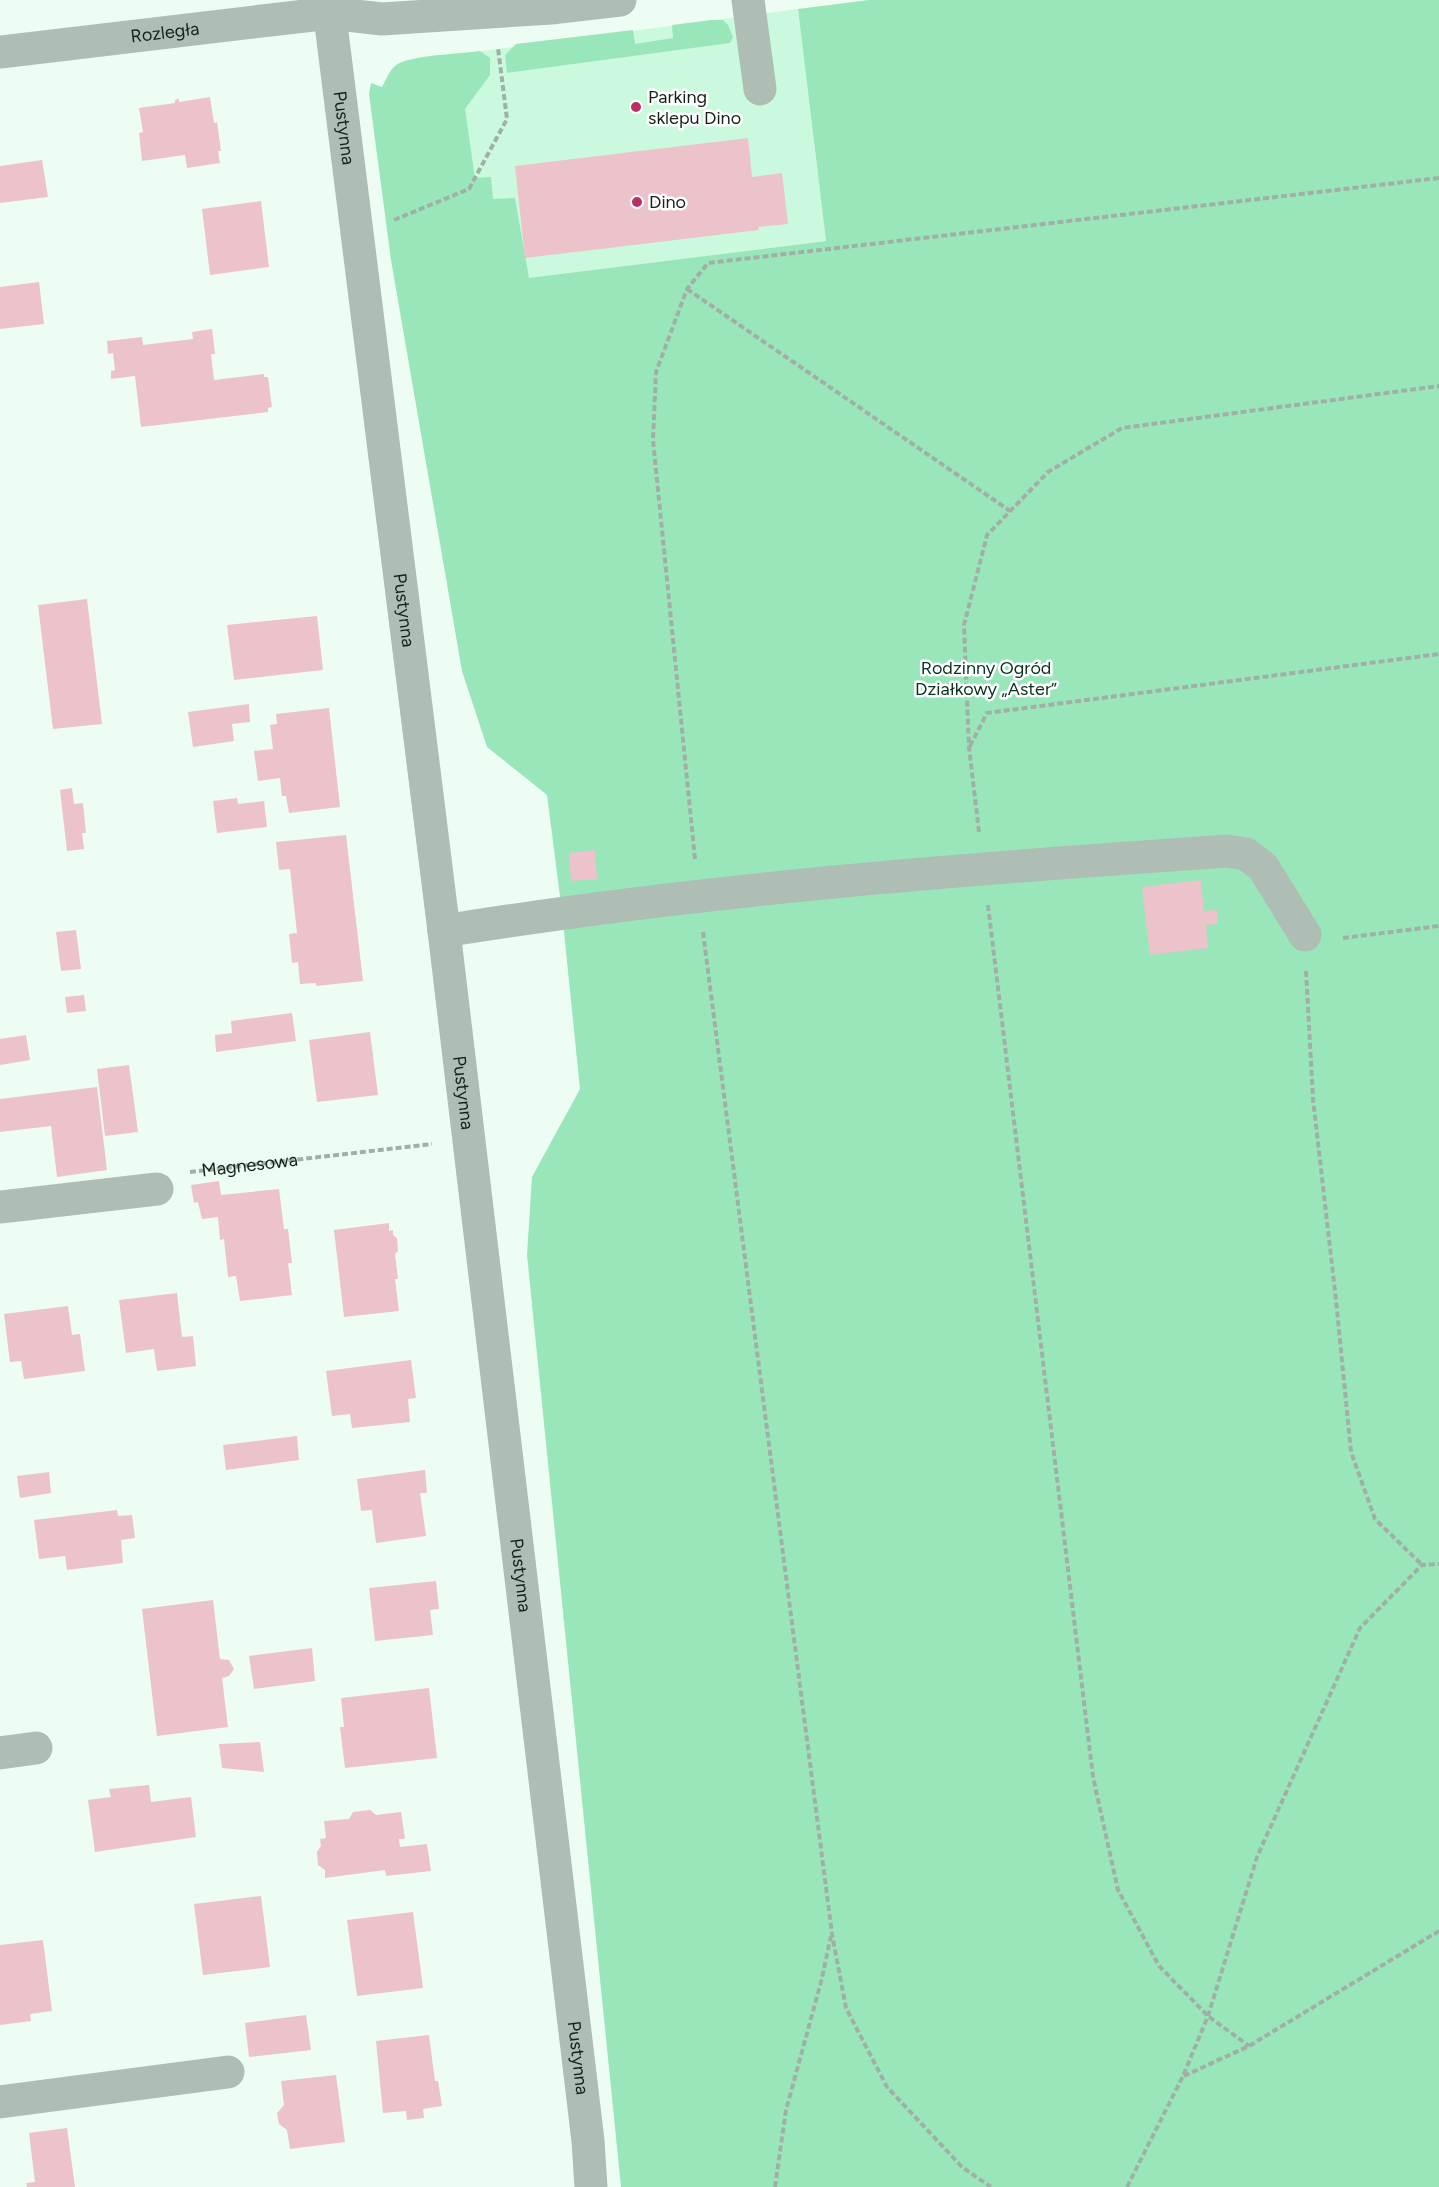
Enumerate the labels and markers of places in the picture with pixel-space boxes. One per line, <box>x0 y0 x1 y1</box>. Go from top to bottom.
place label: Parking sklepu Dino <box>648 86 741 129</box>
marker: Parking sklepu Dino <box>629 100 643 114</box>
place label: Dino <box>649 191 686 213</box>
marker: Dino <box>630 195 644 209</box>

